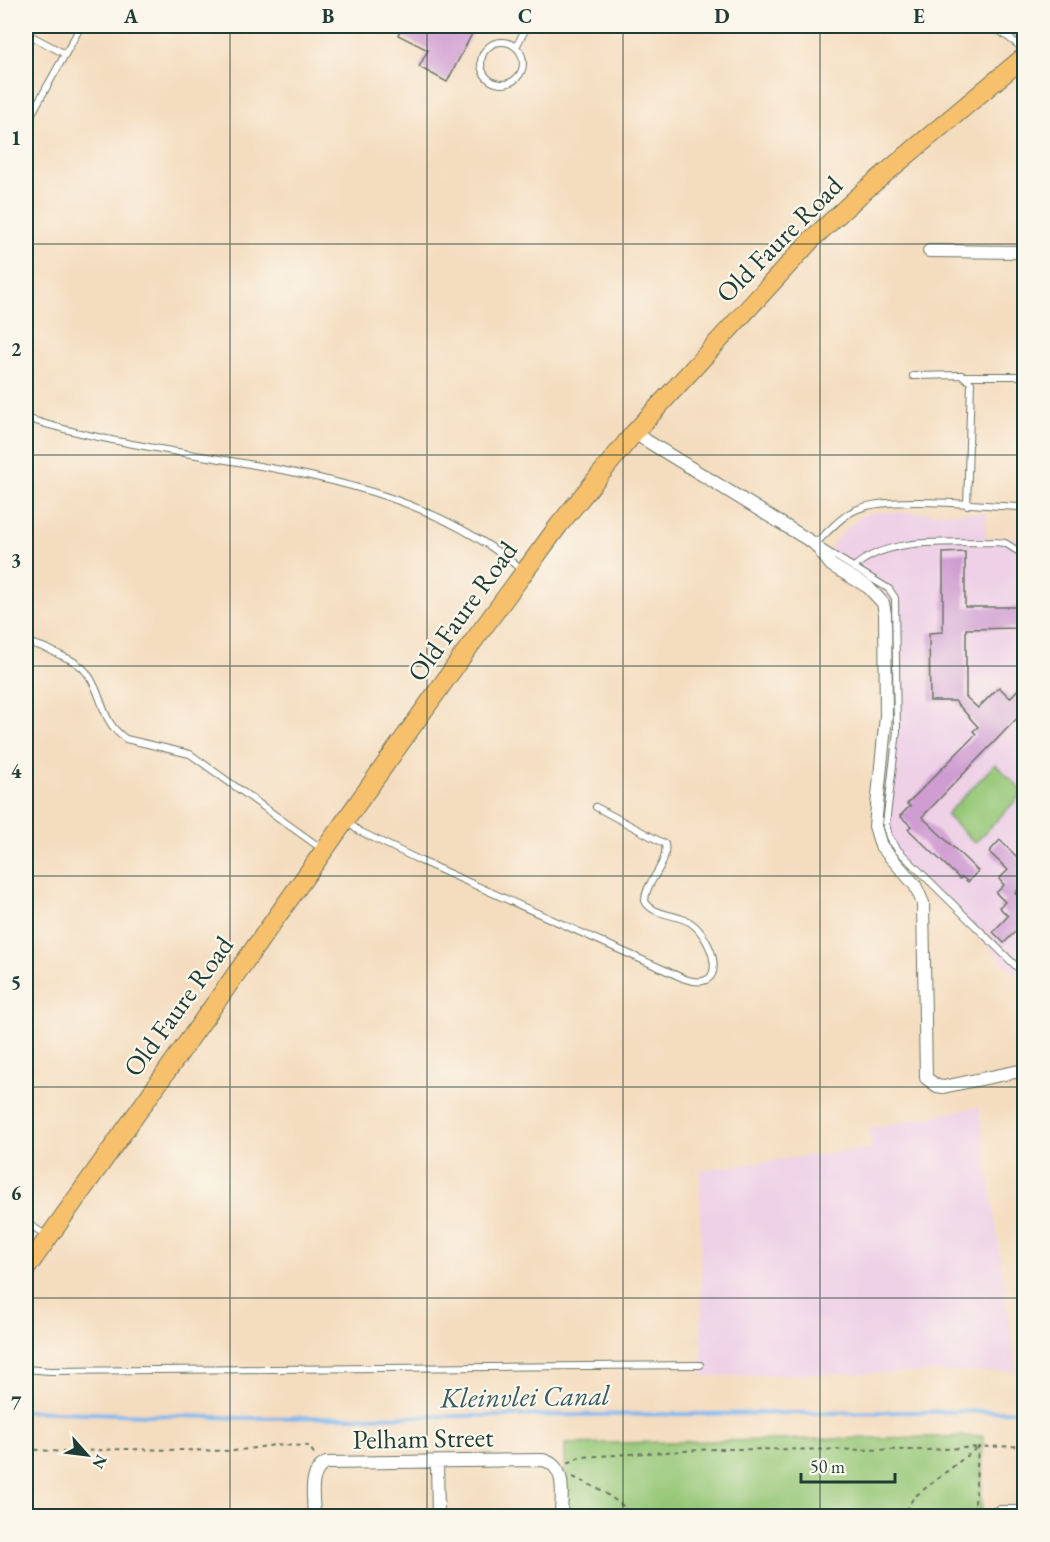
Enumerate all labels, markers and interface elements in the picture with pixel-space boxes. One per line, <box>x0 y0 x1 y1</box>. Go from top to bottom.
text: A <box>123 3 139 29</box>
text: B <box>322 3 334 29</box>
text: C <box>518 3 532 29</box>
text: D <box>714 3 730 29</box>
text: E <box>913 3 925 29</box>
text: 1 <box>11 125 21 151</box>
street label: Old Faure Road <box>708 168 850 310</box>
text: 2 <box>11 336 22 362</box>
street label: Old Faure Road <box>399 533 525 688</box>
text: 3 <box>11 547 21 573</box>
text: 4 <box>11 758 22 784</box>
street label: Old Faure Road <box>115 928 241 1083</box>
text: 5 <box>11 969 21 995</box>
text: 6 <box>11 1180 22 1206</box>
water label: Kleinvlei Canal <box>439 1377 611 1415</box>
text: 7 <box>11 1390 22 1416</box>
street label: Pelham Street <box>352 1419 494 1457</box>
north arrow <box>57 1425 117 1485</box>
scale bar <box>801 1446 896 1484</box>
text: N <box>87 1451 112 1472</box>
text: 50 m <box>810 1455 845 1478</box>

